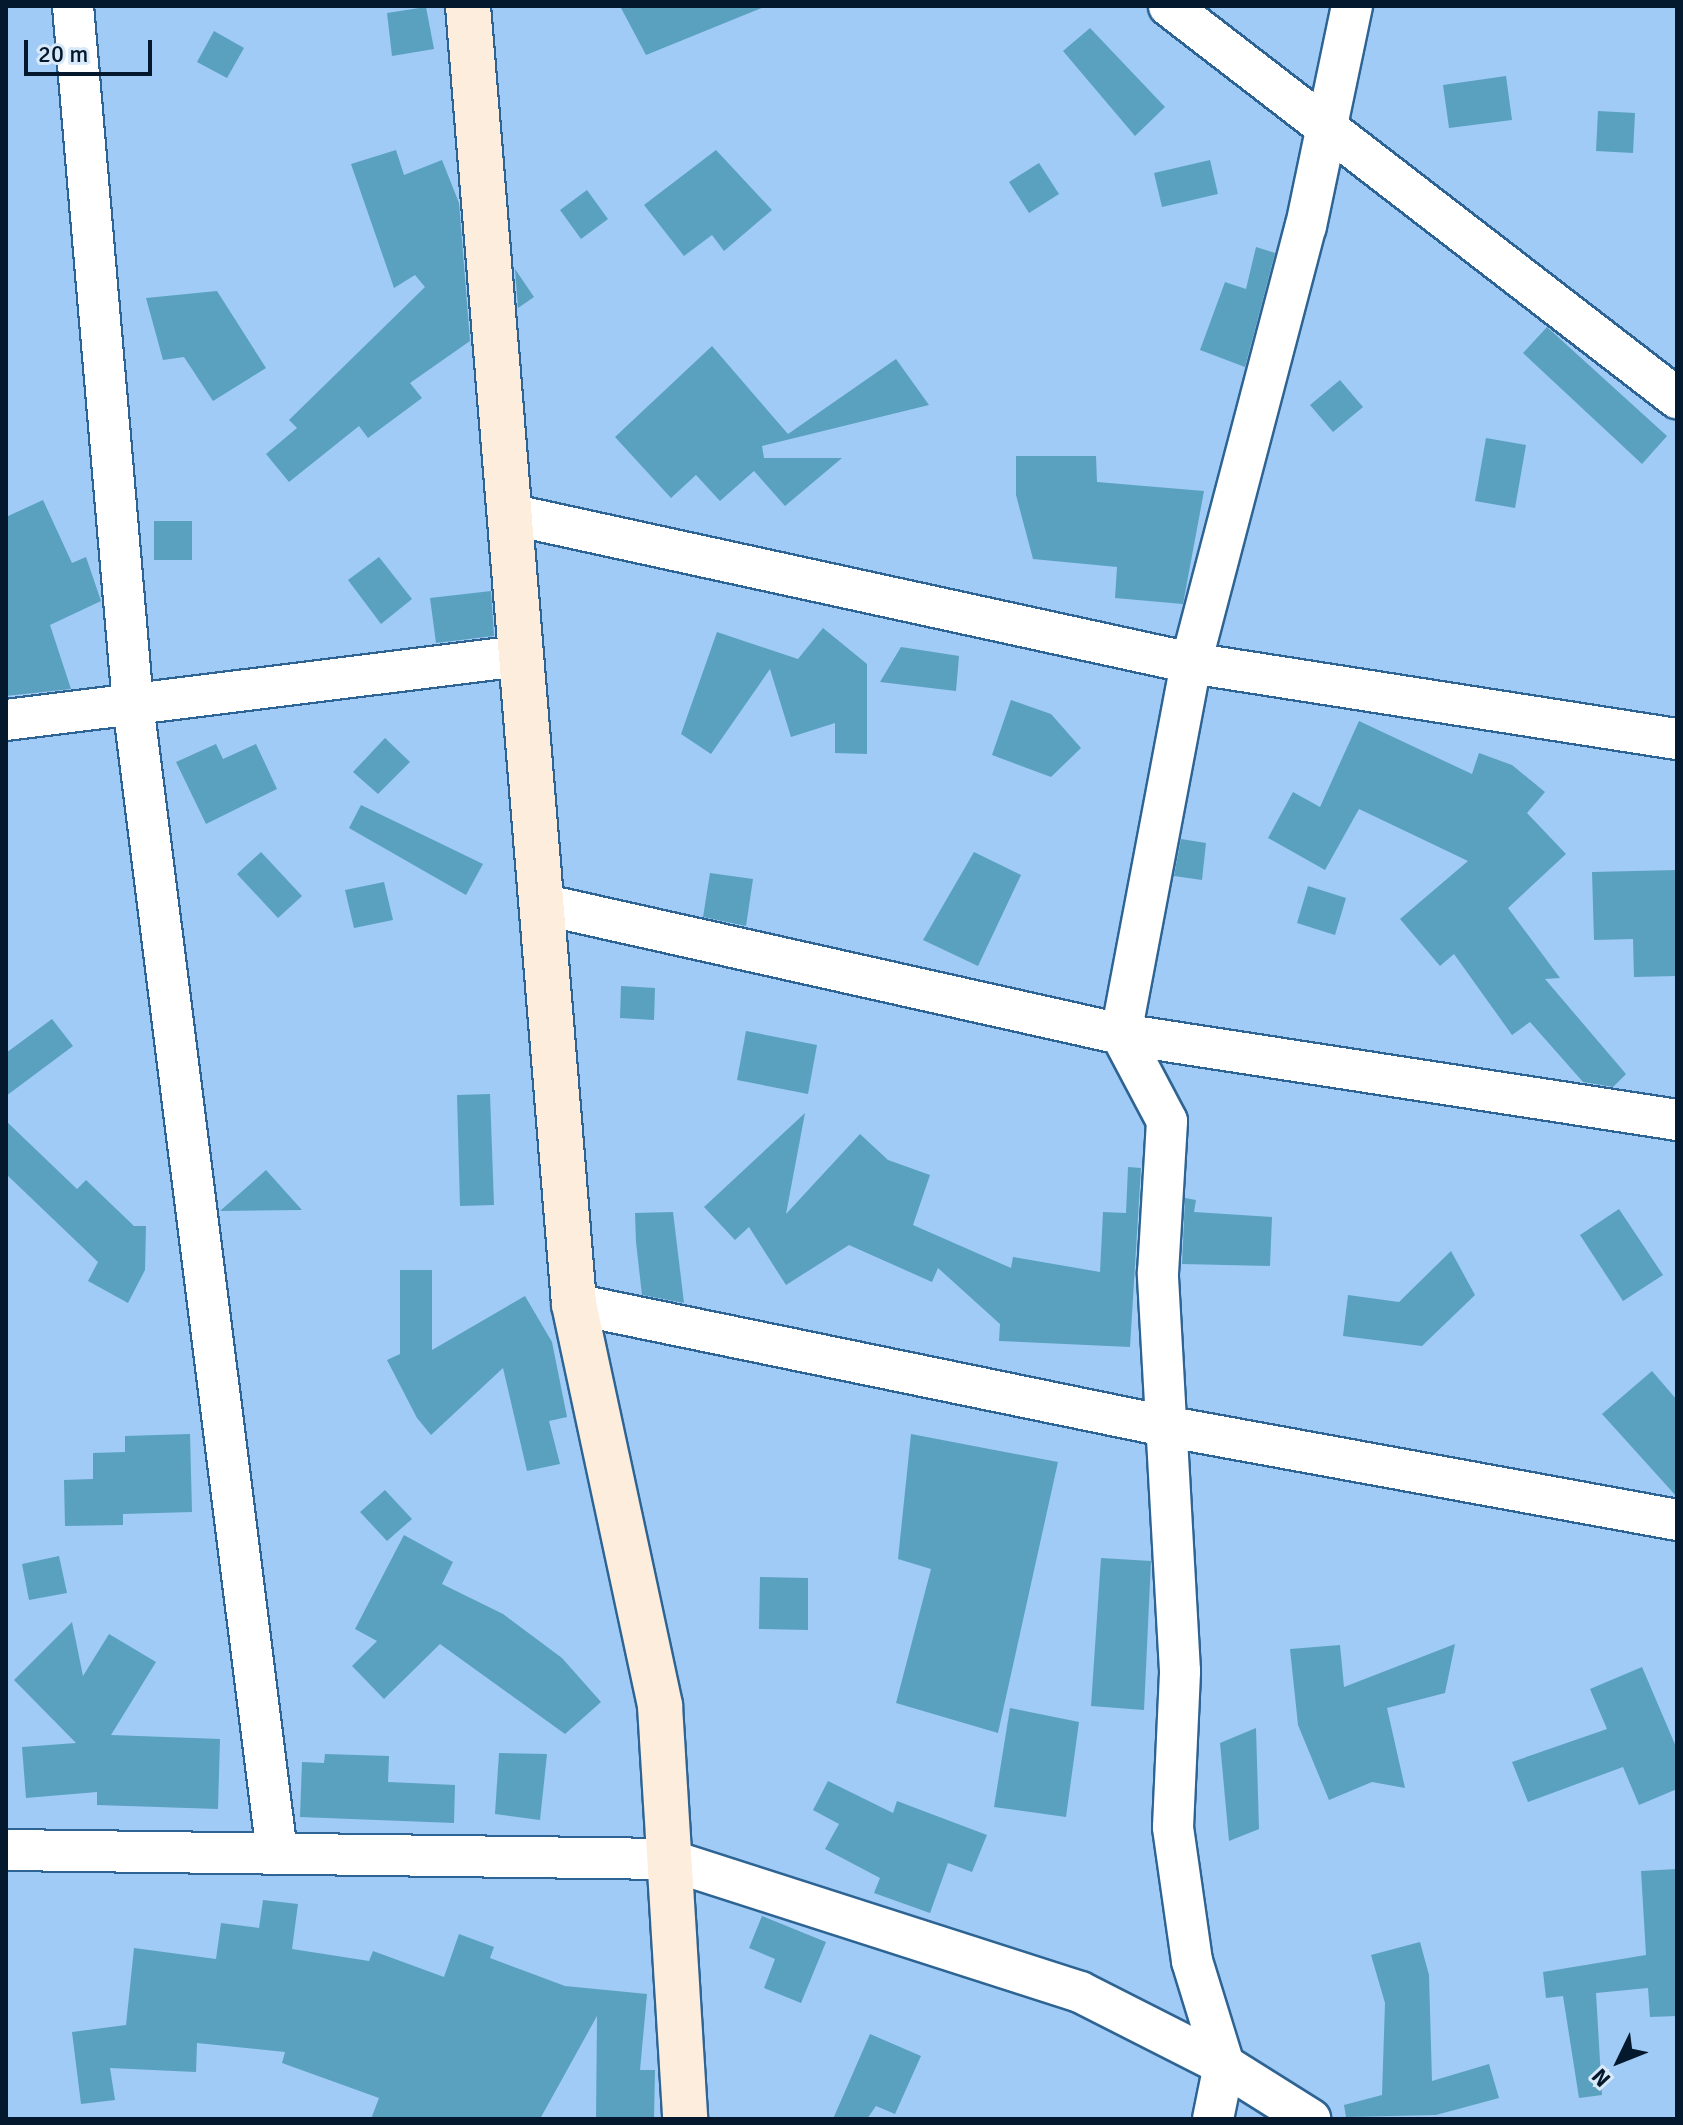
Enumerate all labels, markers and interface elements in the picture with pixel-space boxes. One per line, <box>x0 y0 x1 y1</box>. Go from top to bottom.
scale bar <box>28 24 156 74</box>
text: 20 m <box>38 39 88 69</box>
north arrow <box>1579 2021 1659 2101</box>
text: N <box>1586 2063 1616 2093</box>

